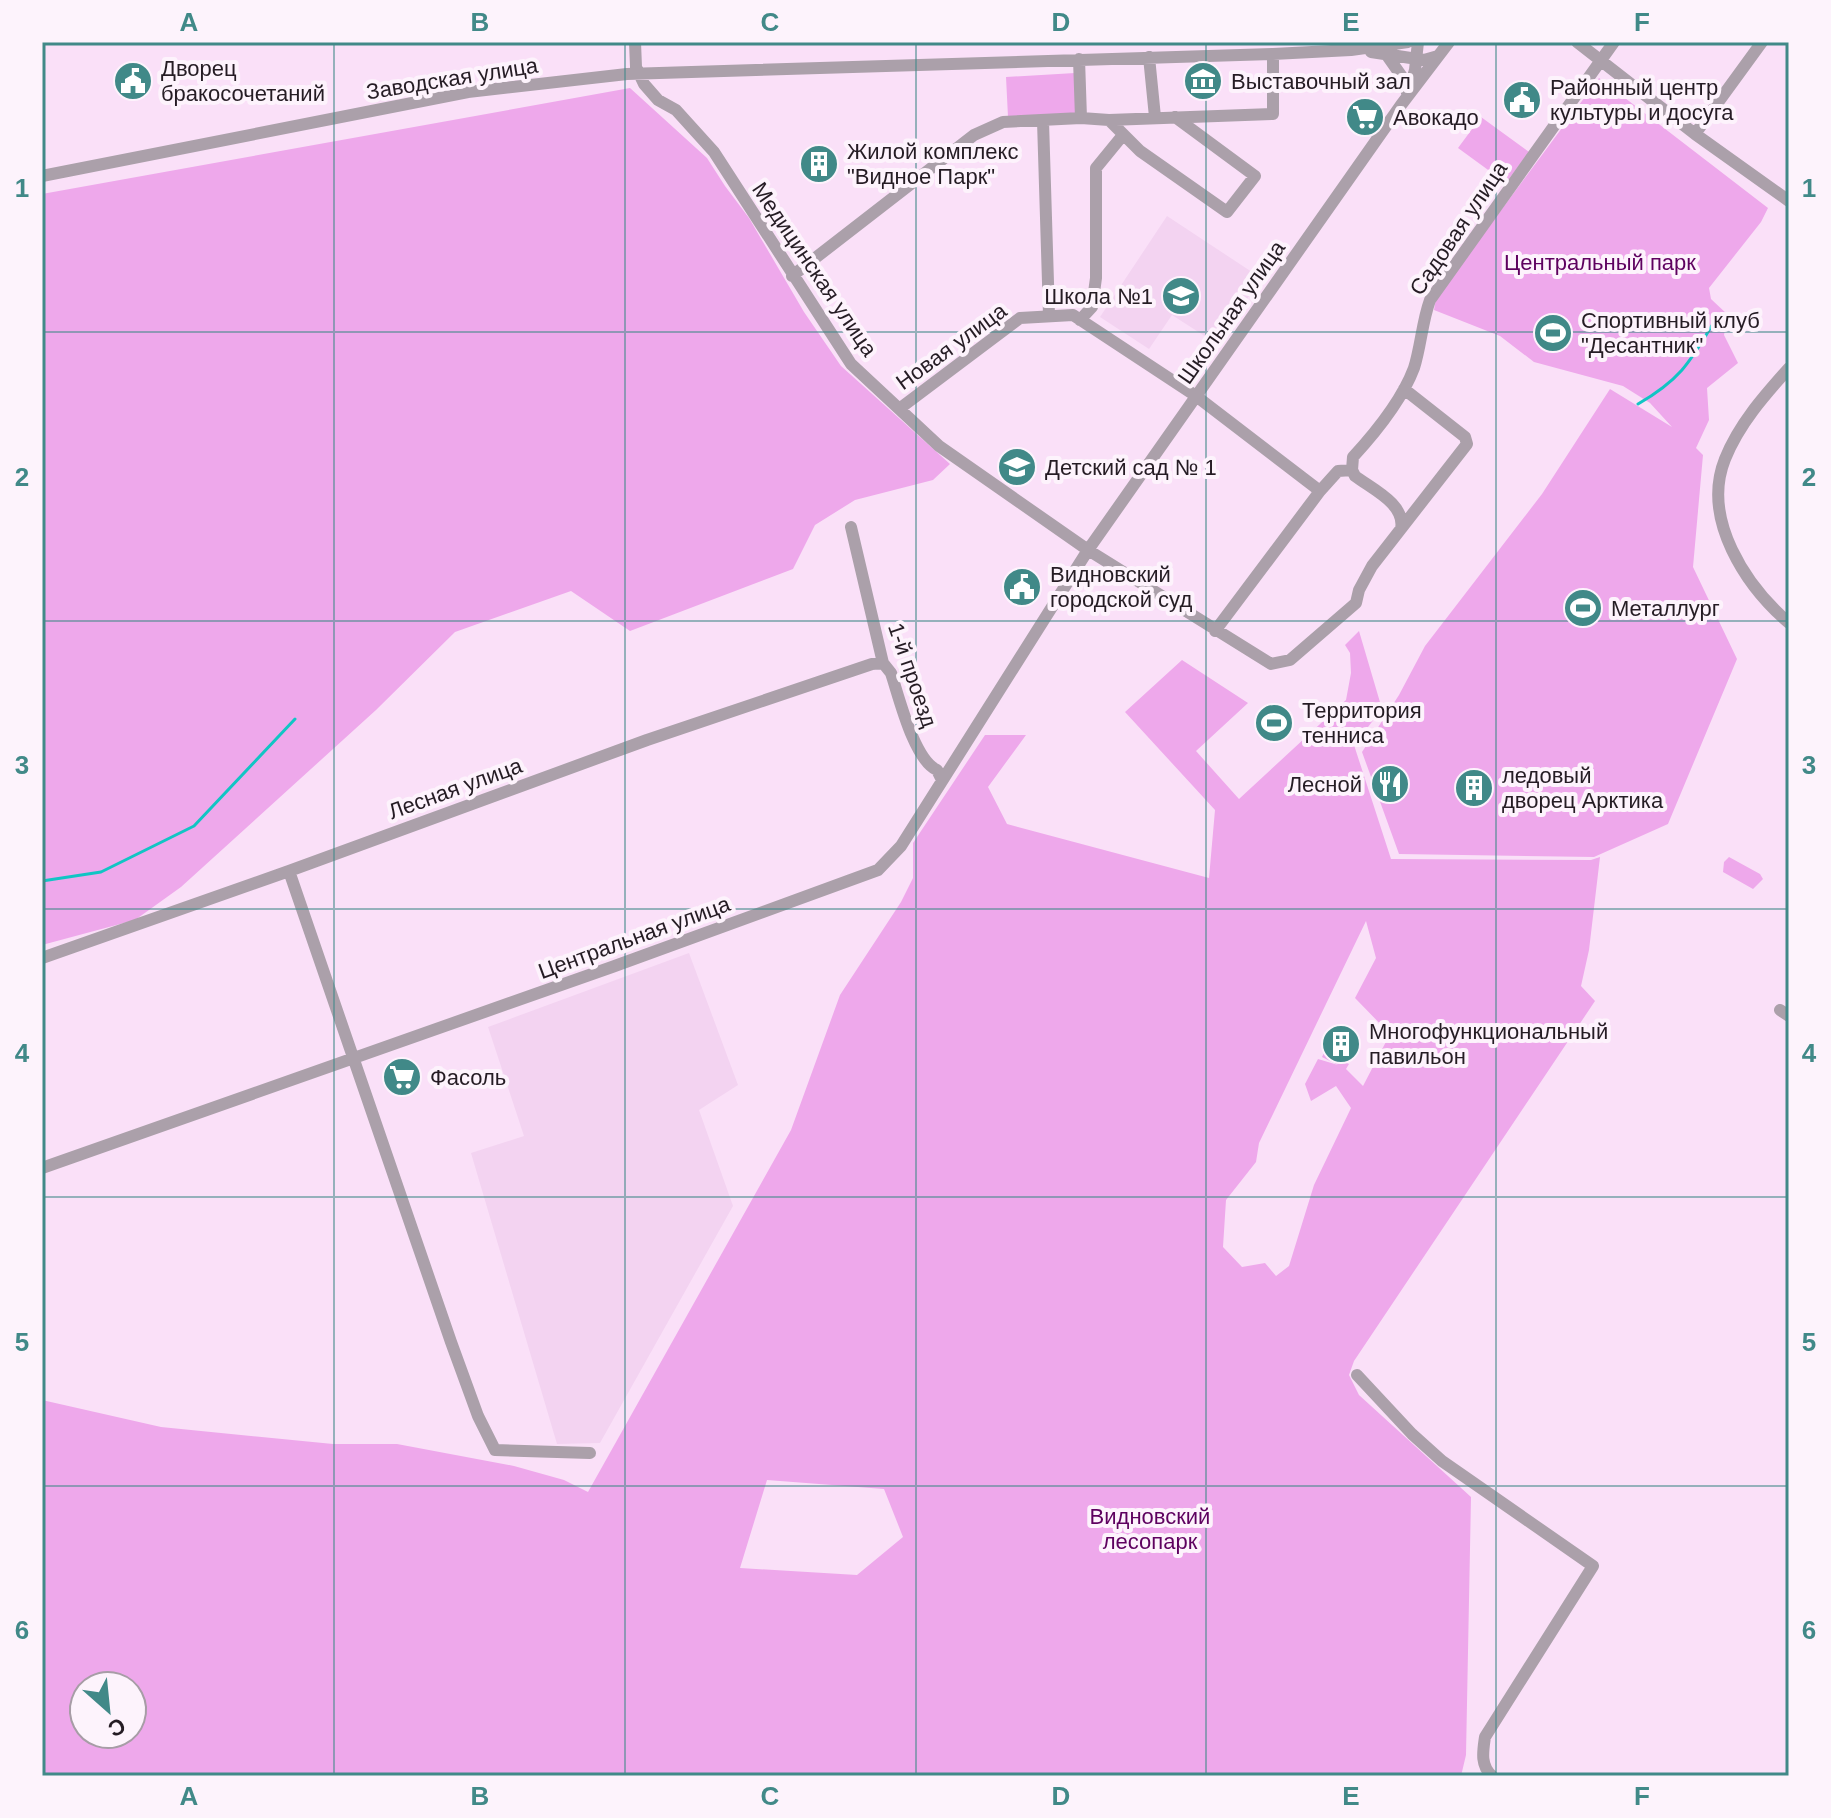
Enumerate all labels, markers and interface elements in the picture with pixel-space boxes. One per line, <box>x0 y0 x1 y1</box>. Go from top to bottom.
text: A <box>180 7 199 37</box>
text: B <box>471 7 489 37</box>
text: C <box>761 7 780 37</box>
text: D <box>1052 7 1070 37</box>
text: E <box>1342 7 1360 37</box>
text: F <box>1634 7 1650 37</box>
street label: Заводская улица <box>364 52 540 104</box>
place label: Дворец бракосочетаний <box>161 56 325 106</box>
public building icon: Дворец бракосочетаний <box>112 60 154 102</box>
museum icon: Выставочный зал <box>1182 60 1224 102</box>
place label: Выставочный зал <box>1231 69 1411 94</box>
place label: Районный центр культуры и досуга <box>1550 75 1734 125</box>
public building icon: Районный центр культуры и досуга <box>1501 79 1543 121</box>
supermarket icon: Авокадо <box>1344 96 1386 138</box>
place label: Авокадо <box>1393 105 1479 130</box>
place label: Жилой комплекс "Видное Парк" <box>847 139 1018 189</box>
building icon: Жилой комплекс "Видное Парк" <box>798 143 840 185</box>
street label: Садовая улица <box>1405 156 1513 300</box>
text: 1 <box>15 173 29 203</box>
text: 1 <box>1802 173 1816 203</box>
street label: Медицинская улица <box>747 178 883 362</box>
street label: Школьная улица <box>1173 235 1291 389</box>
park label: Центральный парк <box>1504 250 1696 275</box>
school or university icon: Школа №1 <box>1160 275 1202 317</box>
place label: Школа №1 <box>1044 284 1153 309</box>
street label: Новая улица <box>891 298 1012 395</box>
place label: Спортивный клуб "Десантник" <box>1581 308 1760 358</box>
sports icon: Спортивный клуб "Десантник" <box>1532 312 1574 354</box>
school or university icon: Детский сад № 1 <box>996 446 1038 488</box>
place label: Детский сад № 1 <box>1045 455 1217 480</box>
text: 2 <box>15 462 29 492</box>
text: 2 <box>1802 462 1816 492</box>
place label: Видновский городской суд <box>1050 562 1192 612</box>
public building icon: Видновский городской суд <box>1001 566 1043 608</box>
sports icon: Металлург <box>1562 587 1604 629</box>
place label: Металлург <box>1611 596 1720 621</box>
street label: 1-й проезд <box>883 620 942 731</box>
place label: Территория тенниса <box>1302 698 1422 748</box>
sports icon: Территория тенниса <box>1253 702 1295 744</box>
text: 3 <box>15 750 29 780</box>
text: 3 <box>1802 750 1816 780</box>
street label: Лесная улица <box>385 752 526 824</box>
restaurant icon: Лесной <box>1369 763 1411 805</box>
place label: ледовый дворец Арктика <box>1502 763 1664 813</box>
building icon: ледовый дворец Арктика <box>1453 767 1495 809</box>
place label: Лесной <box>1288 772 1362 797</box>
street label: Центральная улица <box>535 891 734 984</box>
place label: Многофункциональный павильон <box>1369 1019 1608 1069</box>
building icon: Многофункциональный павильон <box>1320 1023 1362 1065</box>
text: 4 <box>15 1038 30 1068</box>
text: 4 <box>1802 1038 1817 1068</box>
supermarket icon: Фасоль <box>381 1056 423 1098</box>
place label: Фасоль <box>430 1065 506 1090</box>
text: 5 <box>15 1327 29 1357</box>
text: 5 <box>1802 1327 1816 1357</box>
park label: Видновский лесопарк <box>1090 1504 1210 1554</box>
text: 6 <box>15 1615 29 1645</box>
text: 6 <box>1802 1615 1816 1645</box>
north arrow <box>68 1670 148 1750</box>
text: С <box>104 1713 130 1742</box>
text: A <box>180 1781 199 1811</box>
text: B <box>471 1781 489 1811</box>
text: C <box>761 1781 780 1811</box>
text: D <box>1052 1781 1070 1811</box>
text: E <box>1342 1781 1360 1811</box>
text: F <box>1634 1781 1650 1811</box>

